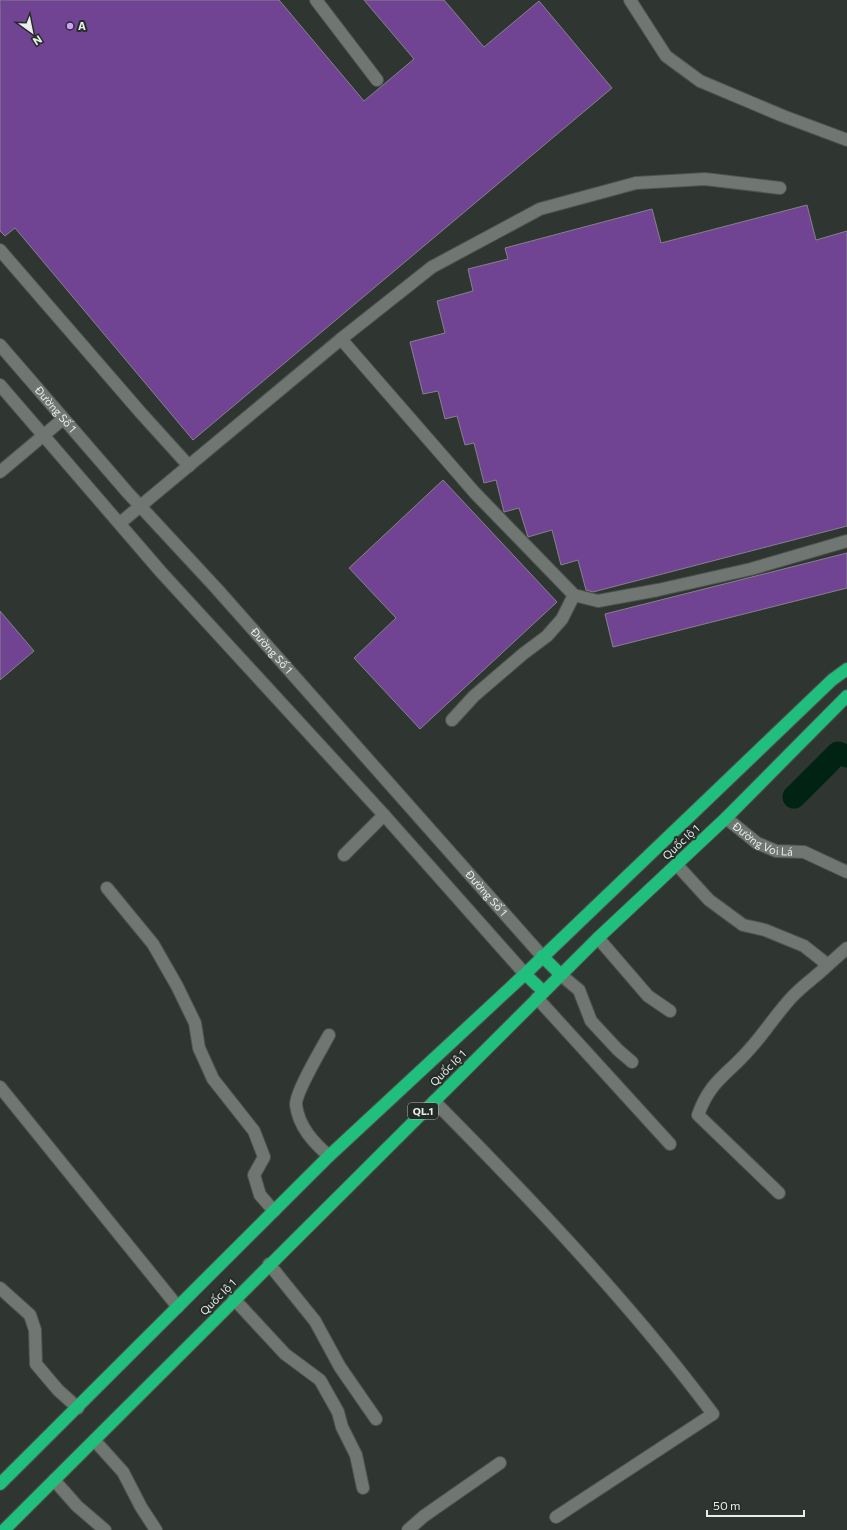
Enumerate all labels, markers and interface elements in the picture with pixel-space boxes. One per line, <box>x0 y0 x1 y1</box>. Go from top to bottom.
north arrow <box>12 12 52 52</box>
place label: A <box>78 19 86 32</box>
marker: A <box>65 21 75 31</box>
text: N <box>31 33 45 49</box>
street label: Đường Số 1 <box>32 383 79 435</box>
street label: Đường Số 1 <box>248 624 296 676</box>
street label: Đường Voi Lá <box>730 819 793 858</box>
street label: Quốc lộ 1 <box>660 821 702 862</box>
street label: Đường Số 1 <box>463 867 510 918</box>
street label: Quốc lộ 1 <box>427 1047 468 1088</box>
road number: QL.1 <box>408 1103 438 1119</box>
street label: Quốc lộ 1 <box>197 1276 238 1317</box>
scale bar <box>707 1492 804 1518</box>
text: 50 m <box>713 1498 741 1512</box>

